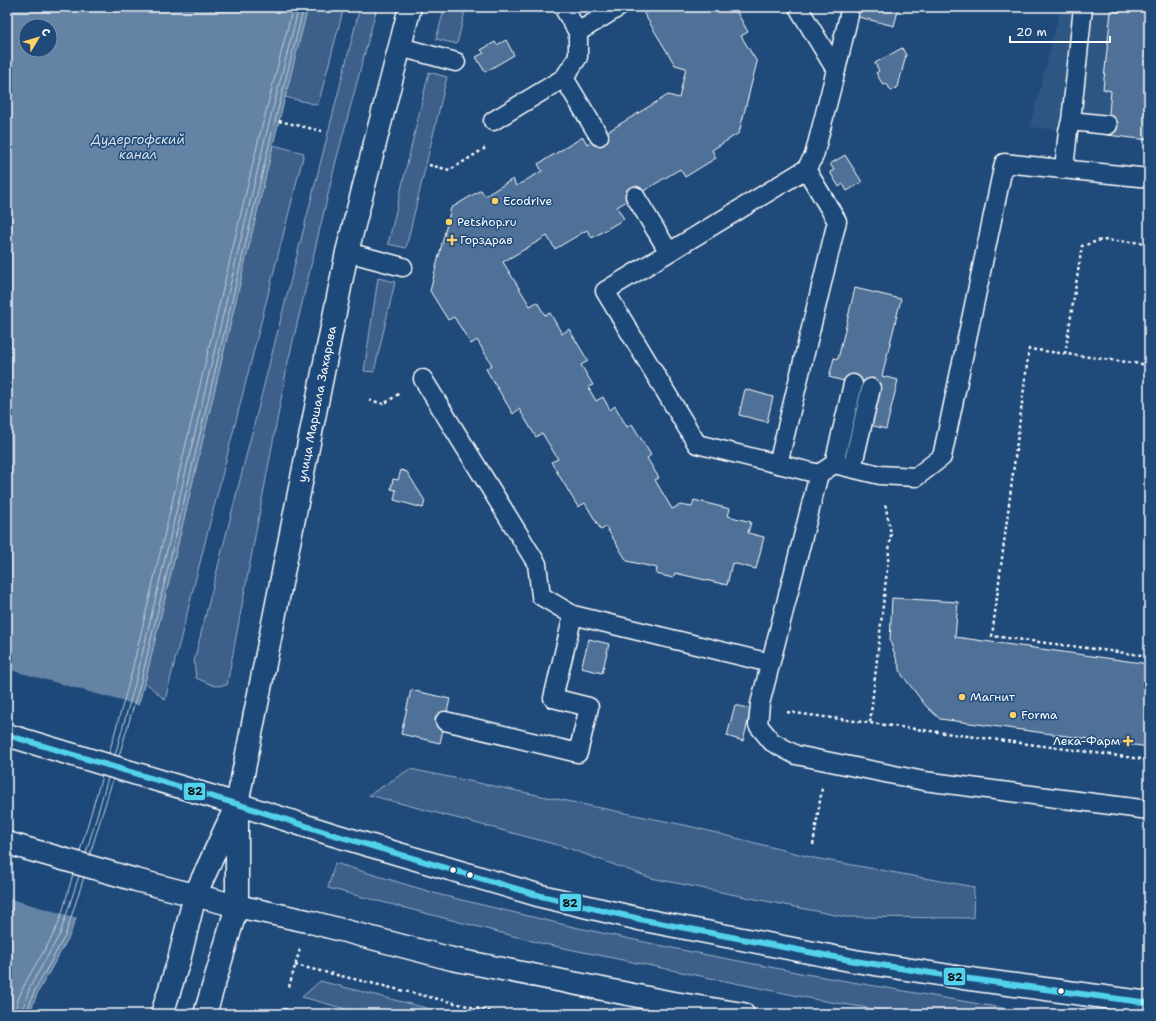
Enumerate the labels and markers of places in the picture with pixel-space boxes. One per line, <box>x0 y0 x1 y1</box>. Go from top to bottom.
place label: Ecodrive <box>503 193 553 209</box>
marker: Ecodrive <box>490 196 500 206</box>
place label: Petshop.ru <box>457 214 517 230</box>
marker: Petshop.ru <box>444 217 454 227</box>
place label: Горздрав <box>460 232 513 248</box>
marker: Горздрав <box>447 235 457 245</box>
place label: Магнит <box>970 689 1016 705</box>
marker: Магнит <box>957 692 967 702</box>
place label: Forma <box>1021 707 1058 723</box>
marker: Forma <box>1008 710 1018 720</box>
place label: Лека-Фарм <box>1053 733 1120 749</box>
marker: Лека-Фарм <box>1123 736 1133 746</box>
unlabelled marker <box>448 865 458 875</box>
unlabelled marker <box>465 870 475 880</box>
unlabelled marker <box>1056 986 1066 996</box>

